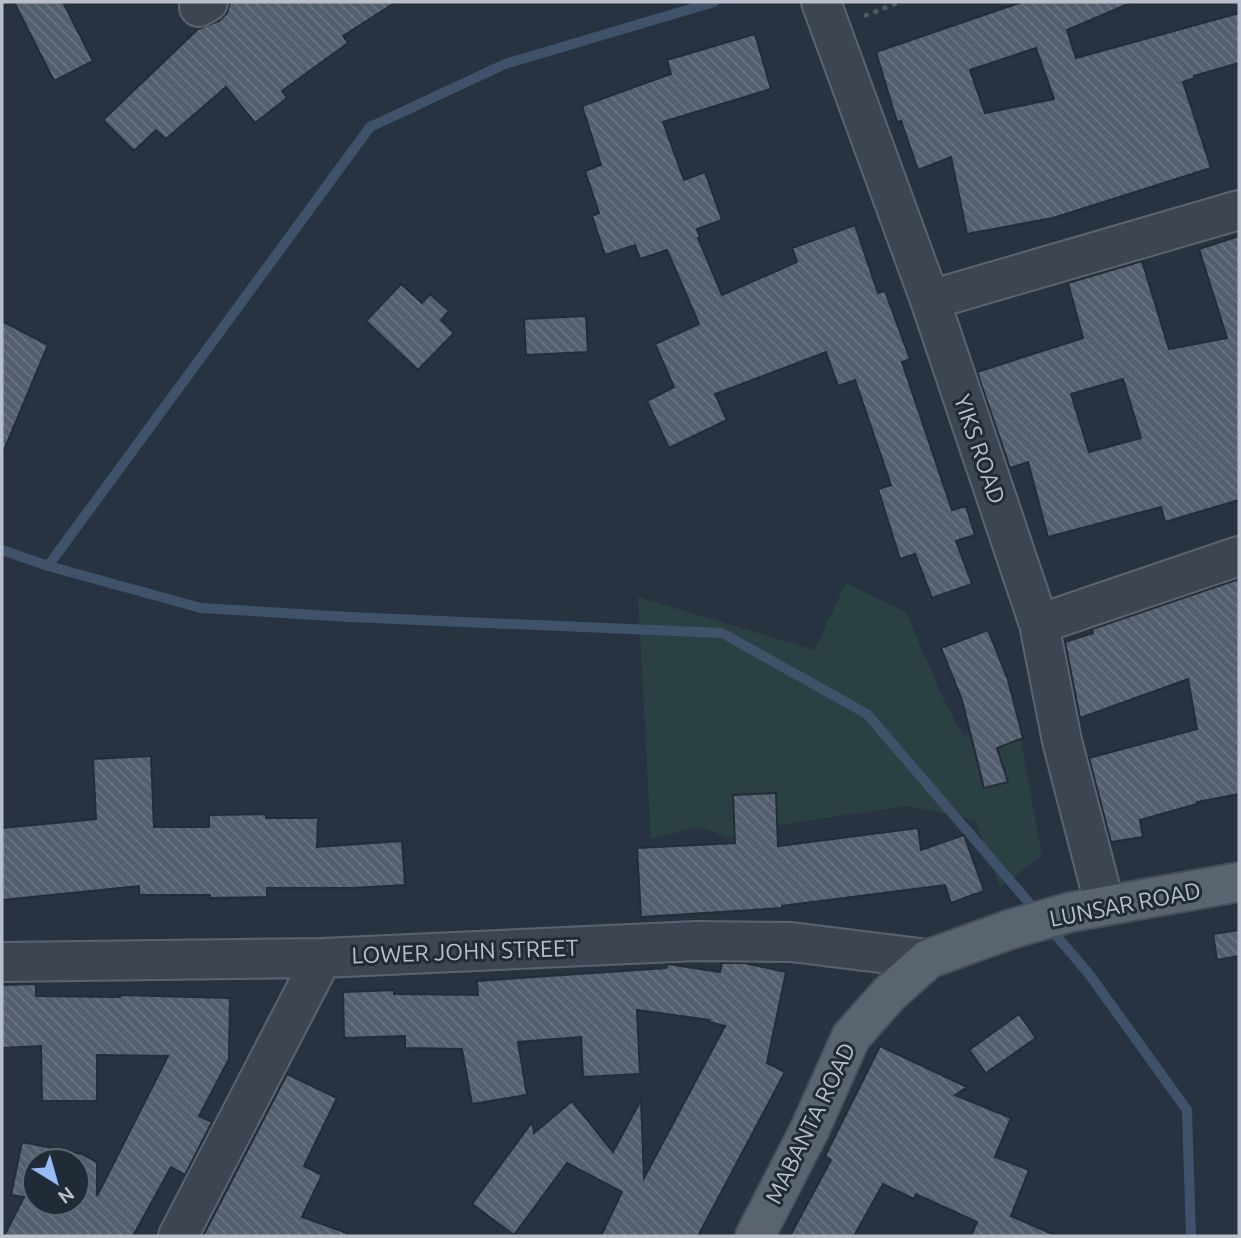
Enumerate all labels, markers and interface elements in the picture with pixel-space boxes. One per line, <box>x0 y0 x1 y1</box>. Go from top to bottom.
street label: YIKS ROAD <box>950 391 1010 507</box>
street label: LUNSAR ROAD <box>1047 877 1203 931</box>
street label: LOWER JOHN STREET <box>351 935 579 967</box>
street label: MABANTA ROAD <box>760 1039 860 1207</box>
north arrow <box>21 1147 91 1217</box>
text: N <box>54 1183 79 1209</box>

